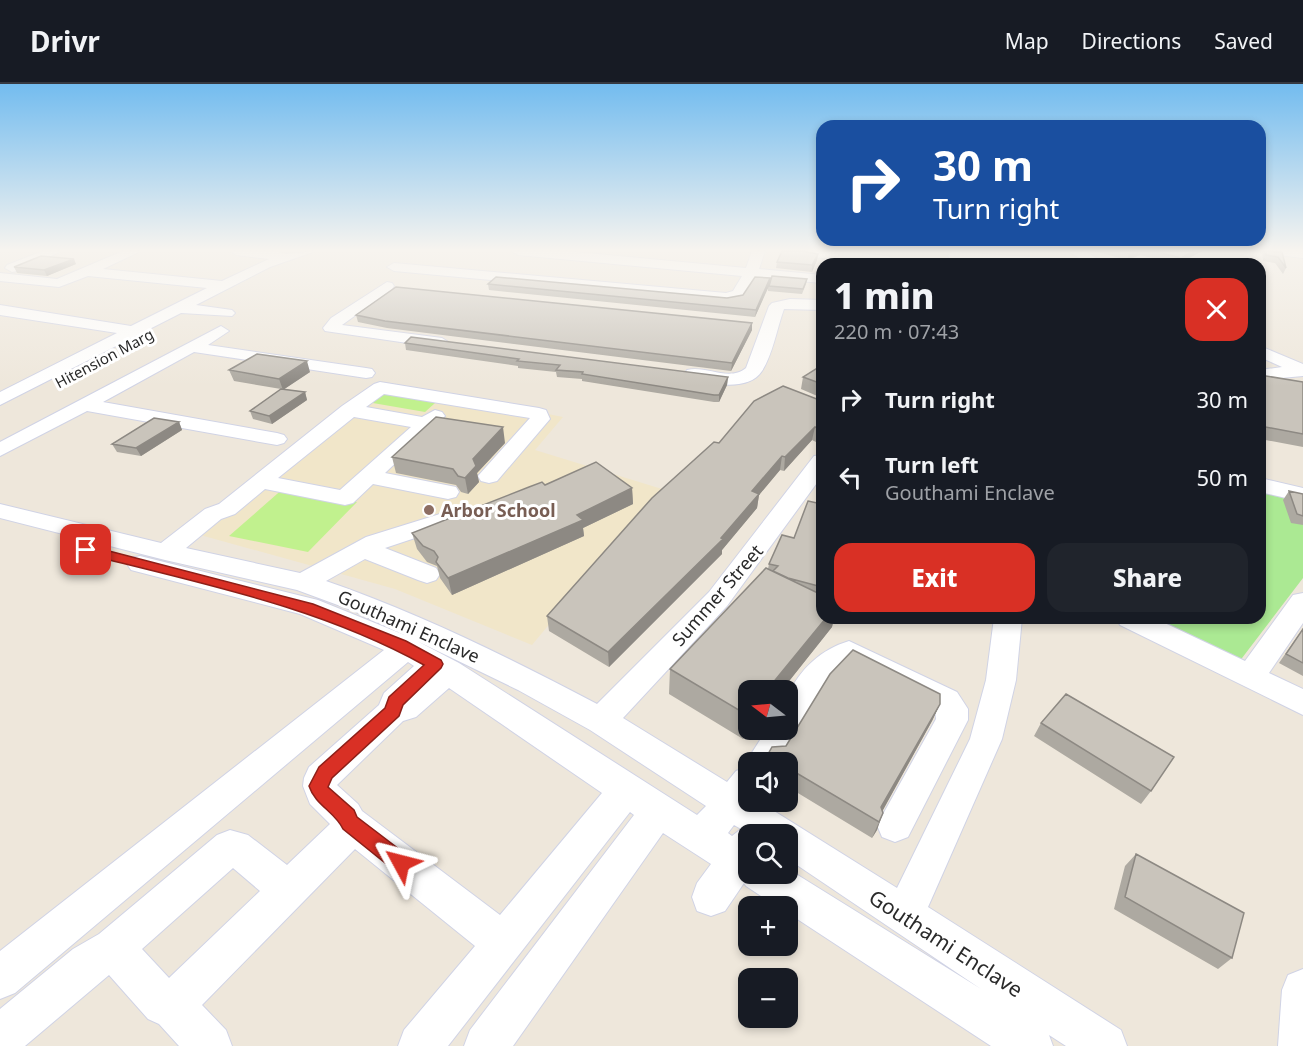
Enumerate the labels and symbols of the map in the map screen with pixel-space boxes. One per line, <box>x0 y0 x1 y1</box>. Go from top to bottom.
street label: Hitension Marg <box>51 324 157 392</box>
place label: Arbor School <box>441 498 556 522</box>
marker: Arbor School <box>422 503 436 517</box>
pin <box>60 524 111 575</box>
street label: Summer Street <box>666 539 768 651</box>
street label: Gouthami Enclave <box>334 584 484 668</box>
north arrow <box>738 680 798 740</box>
position arrow <box>369 831 433 895</box>
street label: Gouthami Enclave <box>864 883 1028 1003</box>

